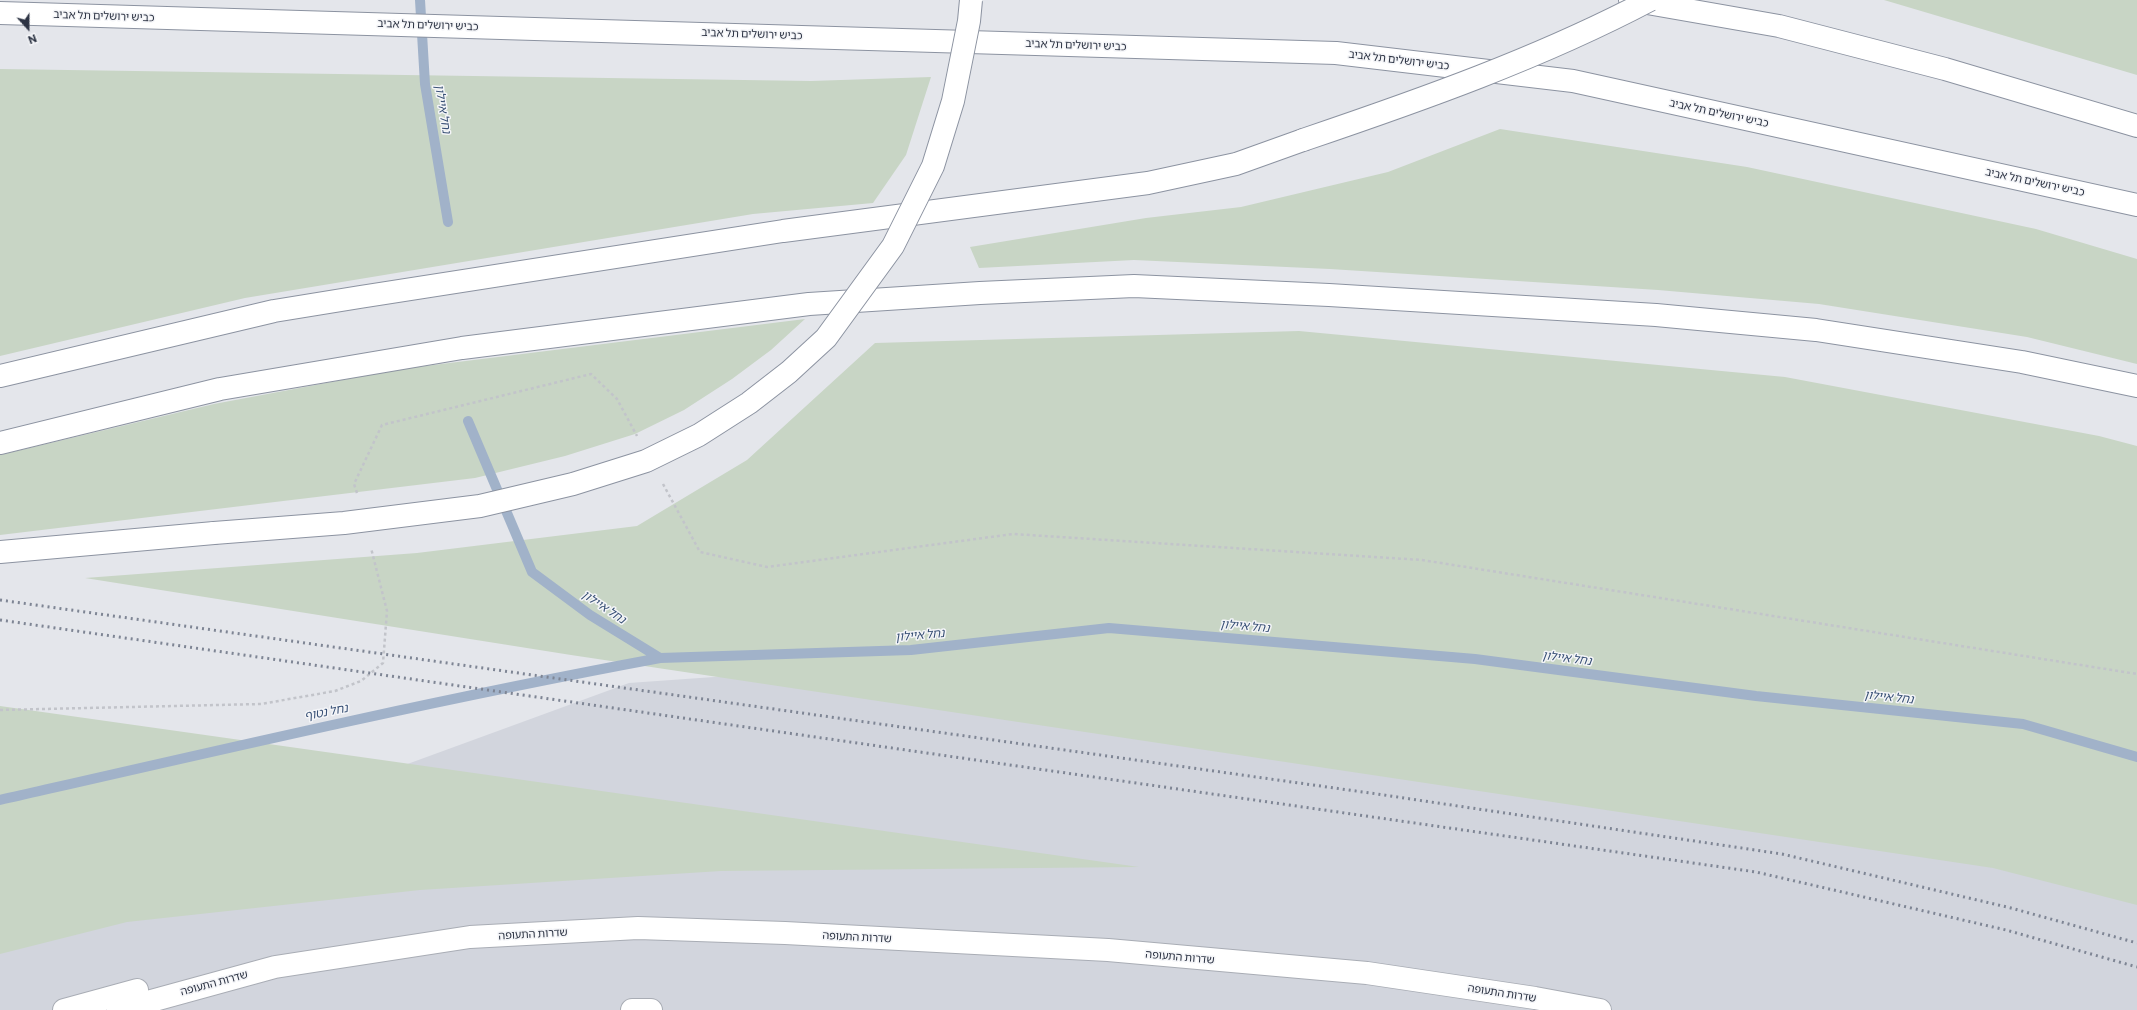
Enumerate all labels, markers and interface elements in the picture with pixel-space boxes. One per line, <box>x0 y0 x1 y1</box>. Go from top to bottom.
north arrow <box>8 8 48 48</box>
street label: כביש ירושלים תל אביב <box>53 8 155 24</box>
street label: כביש ירושלים תל אביב <box>377 17 479 33</box>
street label: כביש ירושלים תל אביב <box>701 26 803 42</box>
text: N <box>26 32 39 47</box>
street label: כביש ירושלים תל אביב <box>1025 37 1127 53</box>
street label: כביש ירושלים תל אביב <box>1348 47 1450 73</box>
water label: נחל איילון <box>432 84 454 134</box>
street label: כביש ירושלים תל אביב <box>1668 96 1770 130</box>
street label: כביש ירושלים תל אביב <box>1984 165 2086 199</box>
water label: נחל איילון <box>580 587 628 627</box>
water label: נחל איילון <box>1220 617 1270 635</box>
water label: נחל איילון <box>895 626 945 644</box>
water label: נחל איילון <box>1542 648 1592 668</box>
water label: נחל איילון <box>1864 687 1914 707</box>
water label: נחל נטוף <box>303 701 349 723</box>
street label: שדרות התעופה <box>498 926 568 942</box>
street label: שדרות התעופה <box>822 929 892 945</box>
street label: שדרות התעופה <box>1145 947 1215 967</box>
street label: שדרות התעופה <box>179 968 249 998</box>
street label: שדרות התעופה <box>1467 981 1537 1005</box>

